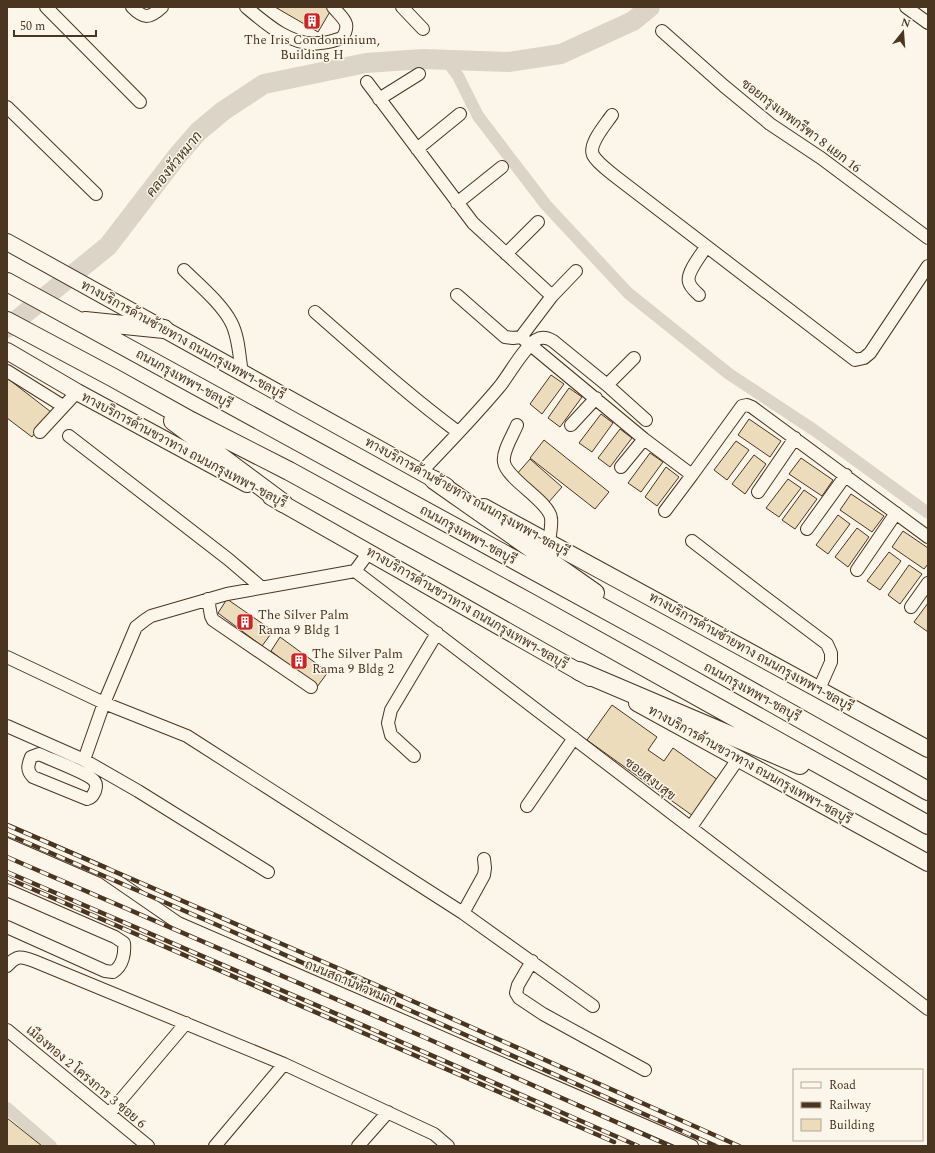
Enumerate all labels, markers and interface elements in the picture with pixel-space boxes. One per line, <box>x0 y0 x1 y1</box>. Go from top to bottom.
building icon: The Iris Condominium, Building H <box>302 11 322 31</box>
scale bar <box>14 12 96 38</box>
north arrow <box>883 12 923 52</box>
text: N <box>899 13 913 32</box>
text: 50 m <box>20 17 45 36</box>
place label: The Iris Condominium, Building H <box>244 30 380 65</box>
street label: ซอยกรุงเทพกรีฑา 8 แยก 16 <box>737 74 866 178</box>
water label: คลองหัวหมาก <box>141 126 207 202</box>
street label: ทางบริการด้านซ้ายทาง ถนนกรุงเทพฯ-ชลบุรี <box>78 277 288 403</box>
street label: ถนนกรุงเทพฯ-ชลบุรี <box>133 346 235 412</box>
street label: ทางบริการด้านขวาทาง ถนนกรุงเทพฯ-ชลบุรี <box>78 387 290 513</box>
street label: ทางบริการด้านซ้ายทาง ถนนกรุงเทพฯ-ชลบุรี <box>362 434 572 560</box>
street label: ถนนกรุงเทพฯ-ชลบุรี <box>417 502 519 568</box>
street label: ทางบริการด้านขวาทาง ถนนกรุงเทพฯ-ชลบุรี <box>362 542 572 674</box>
street label: ทางบริการด้านซ้ายทาง ถนนกรุงเทพฯ-ชลบุรี <box>646 589 856 715</box>
place label: The Silver Palm Rama 9 Bldg 1 <box>258 605 349 640</box>
building icon: The Silver Palm Rama 9 Bldg 1 <box>235 612 255 632</box>
place label: The Silver Palm Rama 9 Bldg 2 <box>312 644 403 679</box>
building icon: The Silver Palm Rama 9 Bldg 2 <box>289 651 309 671</box>
street label: ถนนกรุงเทพฯ-ชลบุรี <box>701 659 803 725</box>
street label: ทางบริการด้านขวาทาง ถนนกรุงเทพฯ-ชลบุรี <box>644 700 856 830</box>
street label: ซอยสงบสุข <box>620 753 680 805</box>
street label: ถนนสถานีหัวหมาก <box>302 954 400 1012</box>
street label: เมืองทอง 2 โครงการ 3 ซอย 6 <box>22 1021 151 1134</box>
legend <box>793 1069 923 1141</box>
text: Road <box>829 1076 856 1095</box>
text: Railway <box>829 1096 872 1115</box>
text: Building <box>829 1116 875 1135</box>

